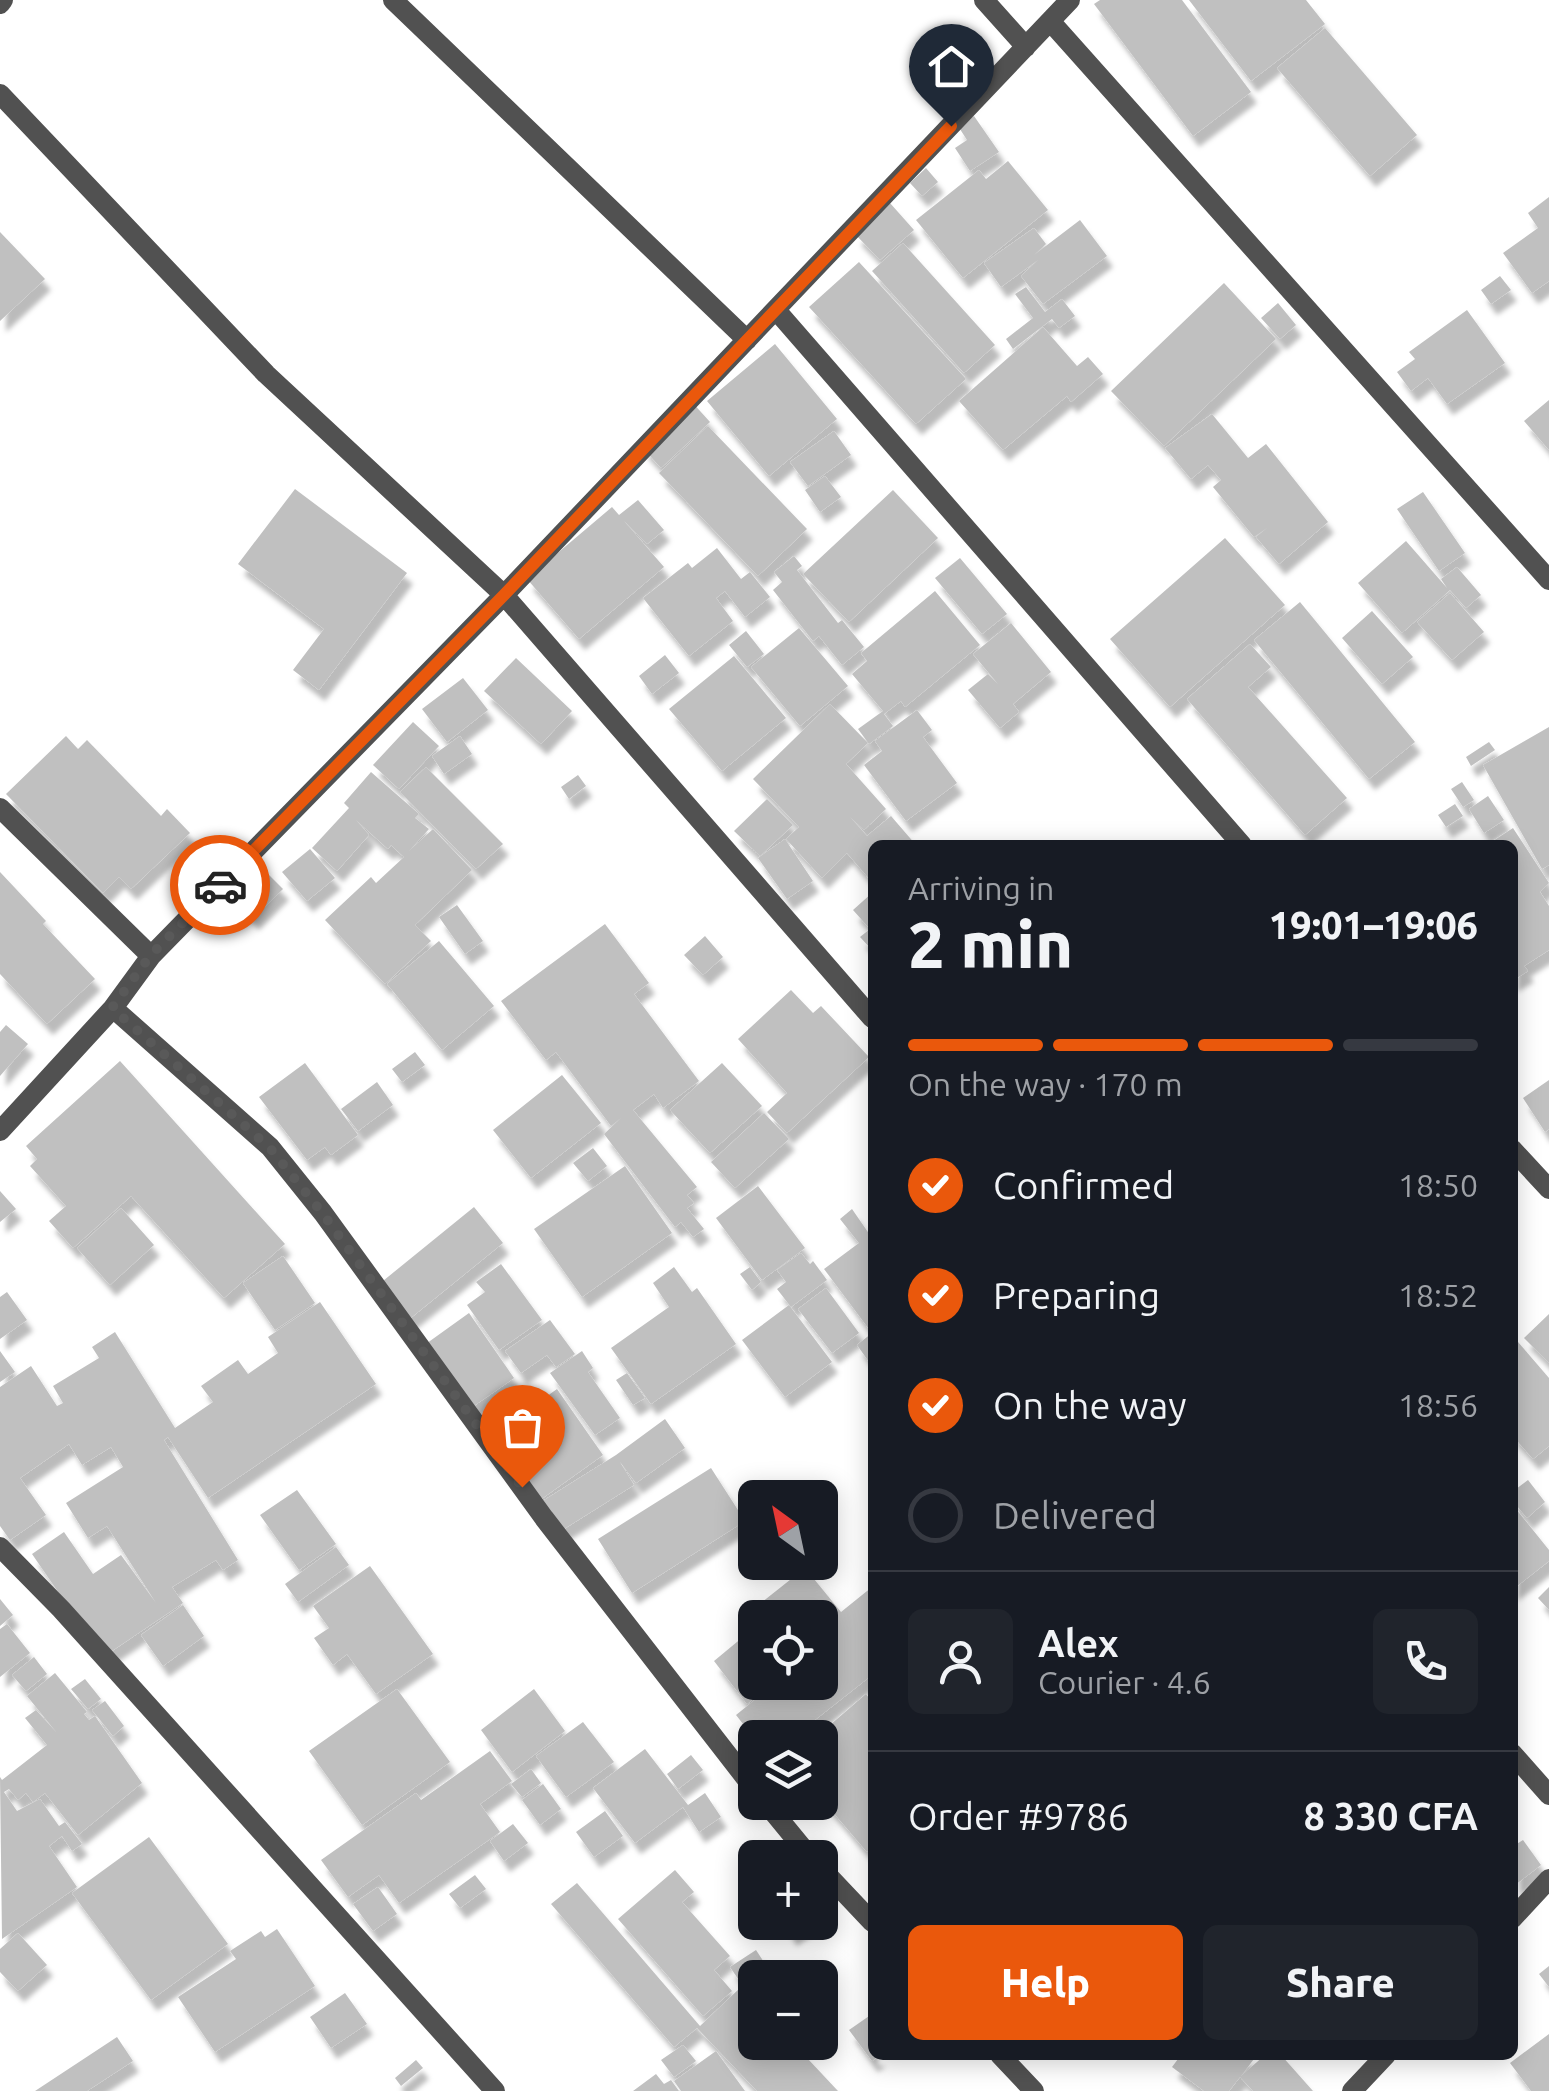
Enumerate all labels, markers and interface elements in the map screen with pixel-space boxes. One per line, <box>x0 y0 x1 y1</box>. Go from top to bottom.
pin <box>909 24 994 127</box>
icon: home <box>924 39 979 94</box>
courier <box>170 835 270 935</box>
icon: car <box>193 858 248 913</box>
text: Arriving in <box>908 870 1054 906</box>
text: 19:01–19:06 <box>1269 904 1478 946</box>
text: 2 min <box>908 907 1073 980</box>
text: On the way · 170 m <box>908 1066 1183 1102</box>
icon: check <box>908 1158 963 1213</box>
text: Confirmed <box>993 1164 1174 1206</box>
text: 18:50 <box>1398 1167 1478 1203</box>
icon: check <box>908 1268 963 1323</box>
text: Preparing <box>993 1274 1160 1316</box>
text: 18:52 <box>1398 1277 1478 1313</box>
icon: check <box>908 1378 963 1433</box>
text: On the way <box>993 1384 1186 1426</box>
pin <box>480 1385 565 1488</box>
text: 18:56 <box>1398 1387 1478 1423</box>
icon: bag <box>495 1400 550 1455</box>
north arrow <box>738 1480 838 1580</box>
map controls <box>738 1480 838 2060</box>
text: Delivered <box>993 1494 1157 1536</box>
button: locate <box>738 1600 838 1700</box>
button: person <box>908 1609 1013 1714</box>
button: phone <box>1373 1609 1478 1714</box>
text: Alex <box>1038 1622 1119 1664</box>
text: Courier · 4.6 <box>1038 1664 1211 1700</box>
button: layers <box>738 1720 838 1820</box>
text: Order #9786 <box>908 1795 1129 1837</box>
text: 8 330 CFA <box>1304 1795 1478 1837</box>
button: + <box>738 1840 838 1940</box>
button: Help <box>908 1925 1183 2040</box>
button: Share <box>1203 1925 1478 2040</box>
button: − <box>738 1960 838 2060</box>

